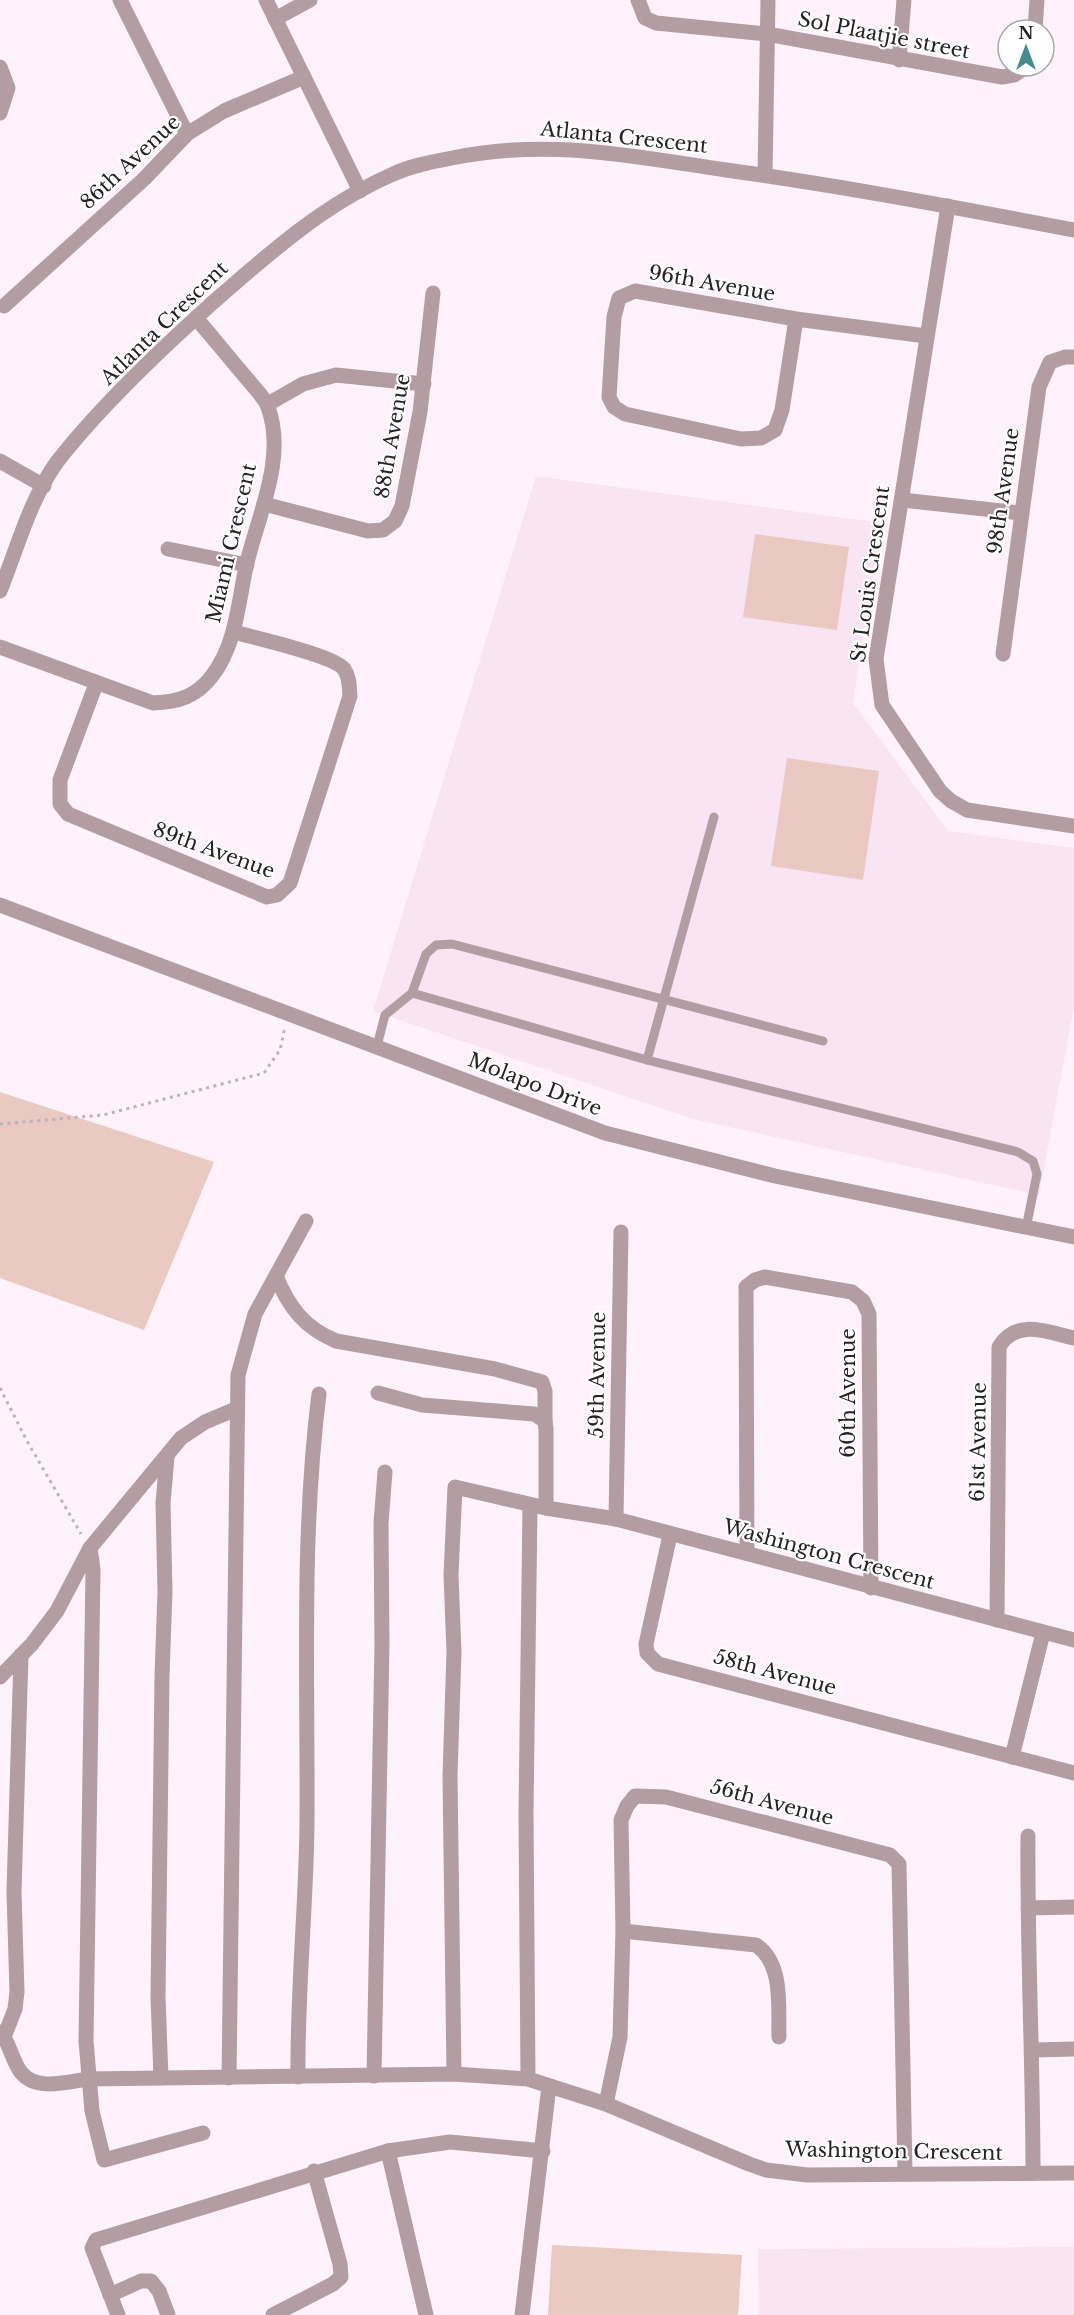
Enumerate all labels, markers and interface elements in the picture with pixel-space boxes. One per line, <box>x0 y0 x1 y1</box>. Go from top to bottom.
street label: Sol Plaatjie street <box>796 7 972 64</box>
north arrow <box>996 18 1056 78</box>
text: N <box>1018 23 1034 43</box>
street label: 86th Avenue <box>75 110 185 214</box>
street label: Atlanta Crescent <box>538 116 709 158</box>
street label: Atlanta Crescent <box>95 256 233 391</box>
street label: 96th Avenue <box>647 260 777 306</box>
street label: 88th Avenue <box>369 372 415 500</box>
street label: 98th Avenue <box>982 426 1024 556</box>
street label: Miami Crescent <box>201 460 261 625</box>
street label: St Louis Crescent <box>846 484 894 664</box>
street label: 89th Avenue <box>150 817 278 883</box>
street label: Molapo Drive <box>465 1047 605 1121</box>
street label: 59th Avenue <box>584 1311 610 1439</box>
street label: 60th Avenue <box>836 1328 860 1458</box>
street label: 61st Avenue <box>965 1382 991 1502</box>
street label: Washington Crescent <box>720 1514 938 1594</box>
street label: 58th Avenue <box>711 1644 839 1700</box>
street label: 56th Avenue <box>708 1774 836 1830</box>
street label: Washington Crescent <box>784 2137 1004 2165</box>

